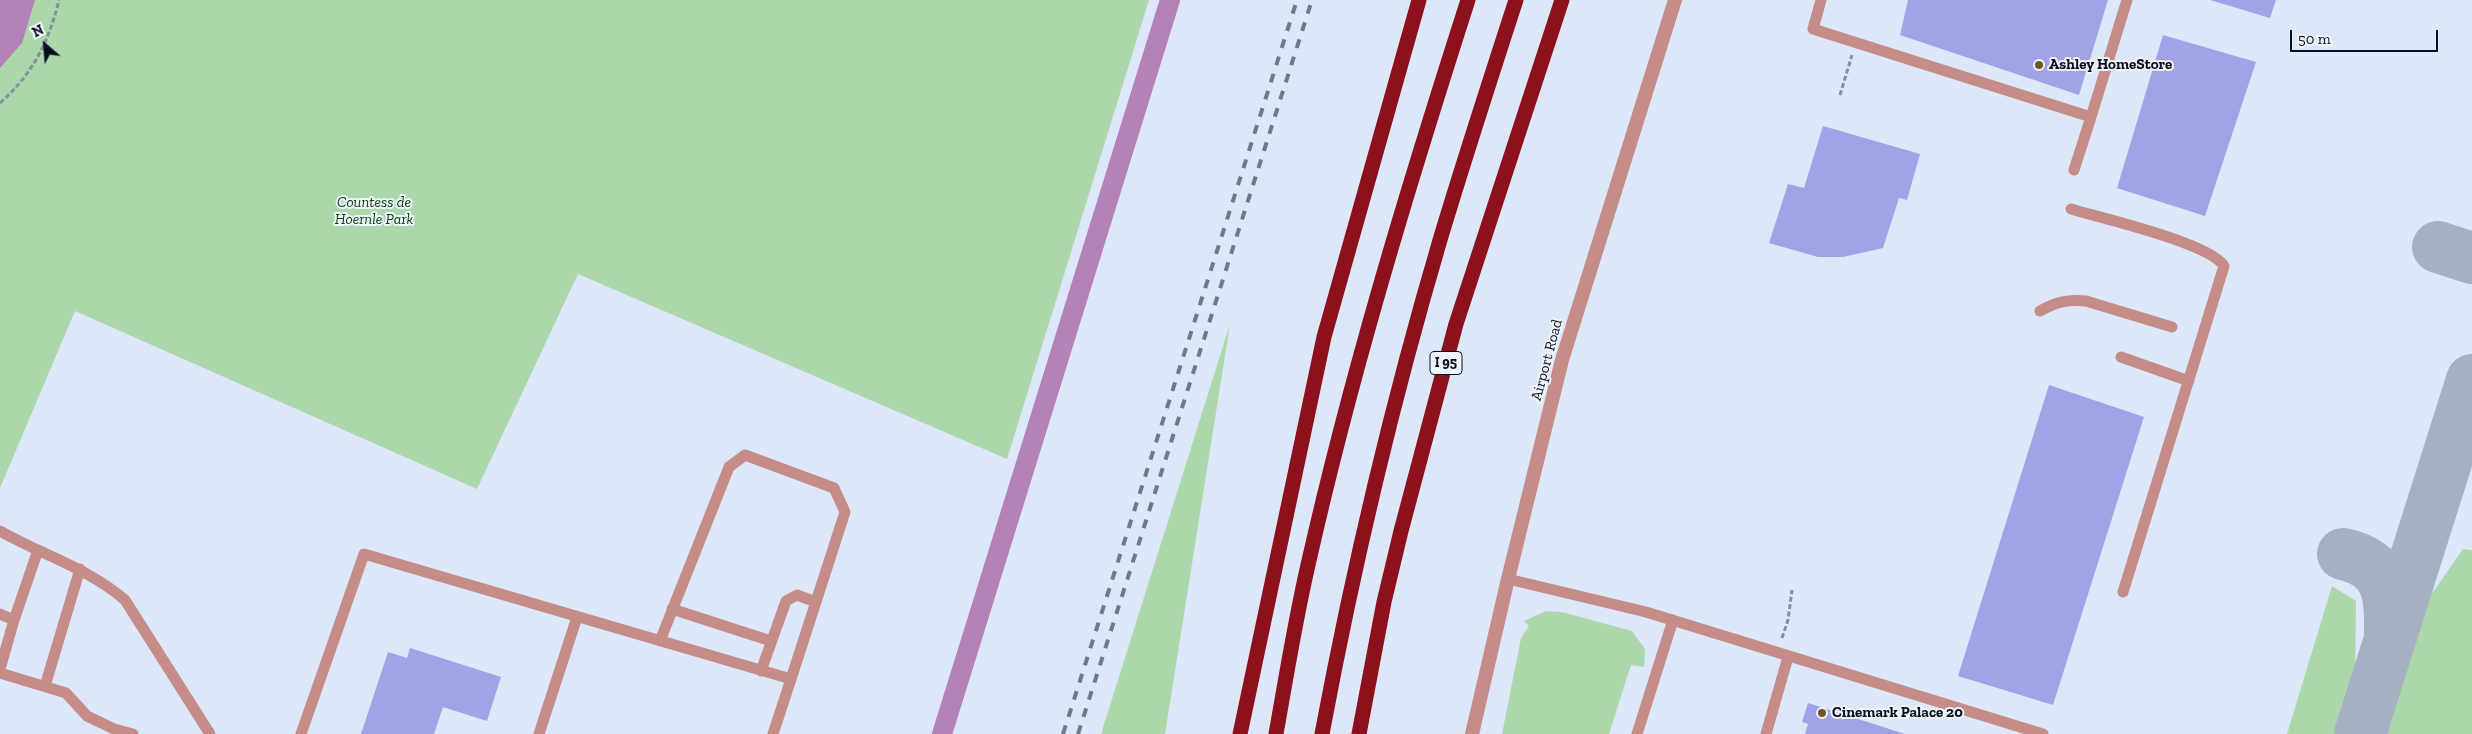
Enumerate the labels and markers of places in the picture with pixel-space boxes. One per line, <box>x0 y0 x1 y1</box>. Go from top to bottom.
place label: Ashley HomeStore <box>2049 56 2172 74</box>
marker: Ashley HomeStore <box>2033 59 2045 71</box>
place label: Cinemark Palace 20 <box>1832 704 1963 722</box>
marker: Cinemark Palace 20 <box>1816 707 1828 719</box>

